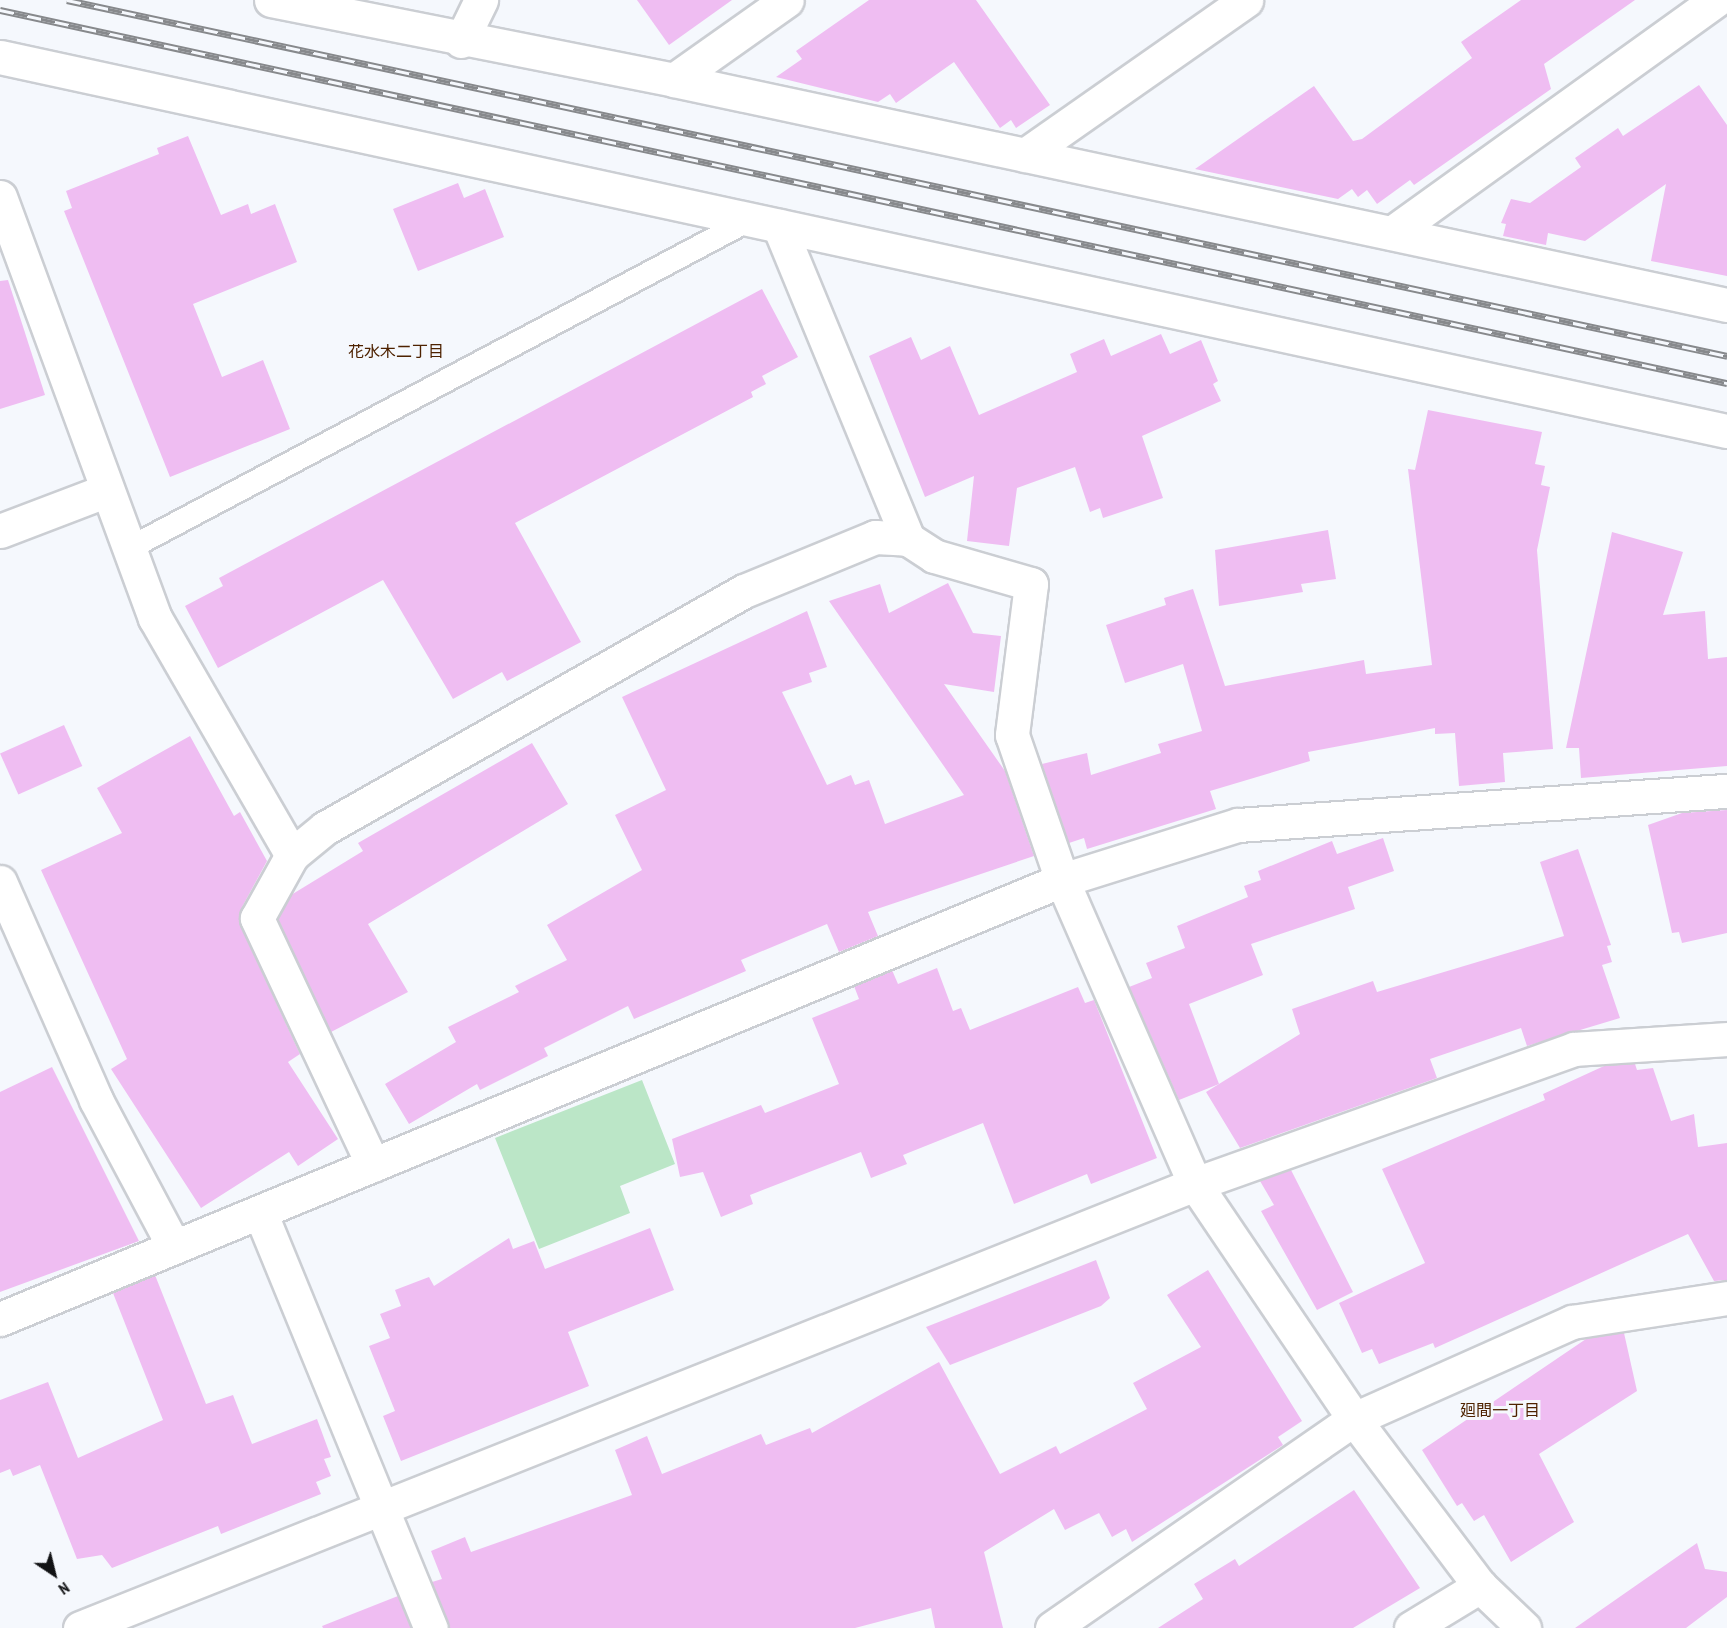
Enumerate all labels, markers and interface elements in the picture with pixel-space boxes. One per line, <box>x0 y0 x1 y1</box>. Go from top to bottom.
district label: 花水木二丁目 <box>348 341 444 361</box>
district label: 廻間一丁目 <box>1460 1400 1540 1420</box>
north arrow <box>24 1544 84 1604</box>
text: N <box>55 1578 74 1599</box>

